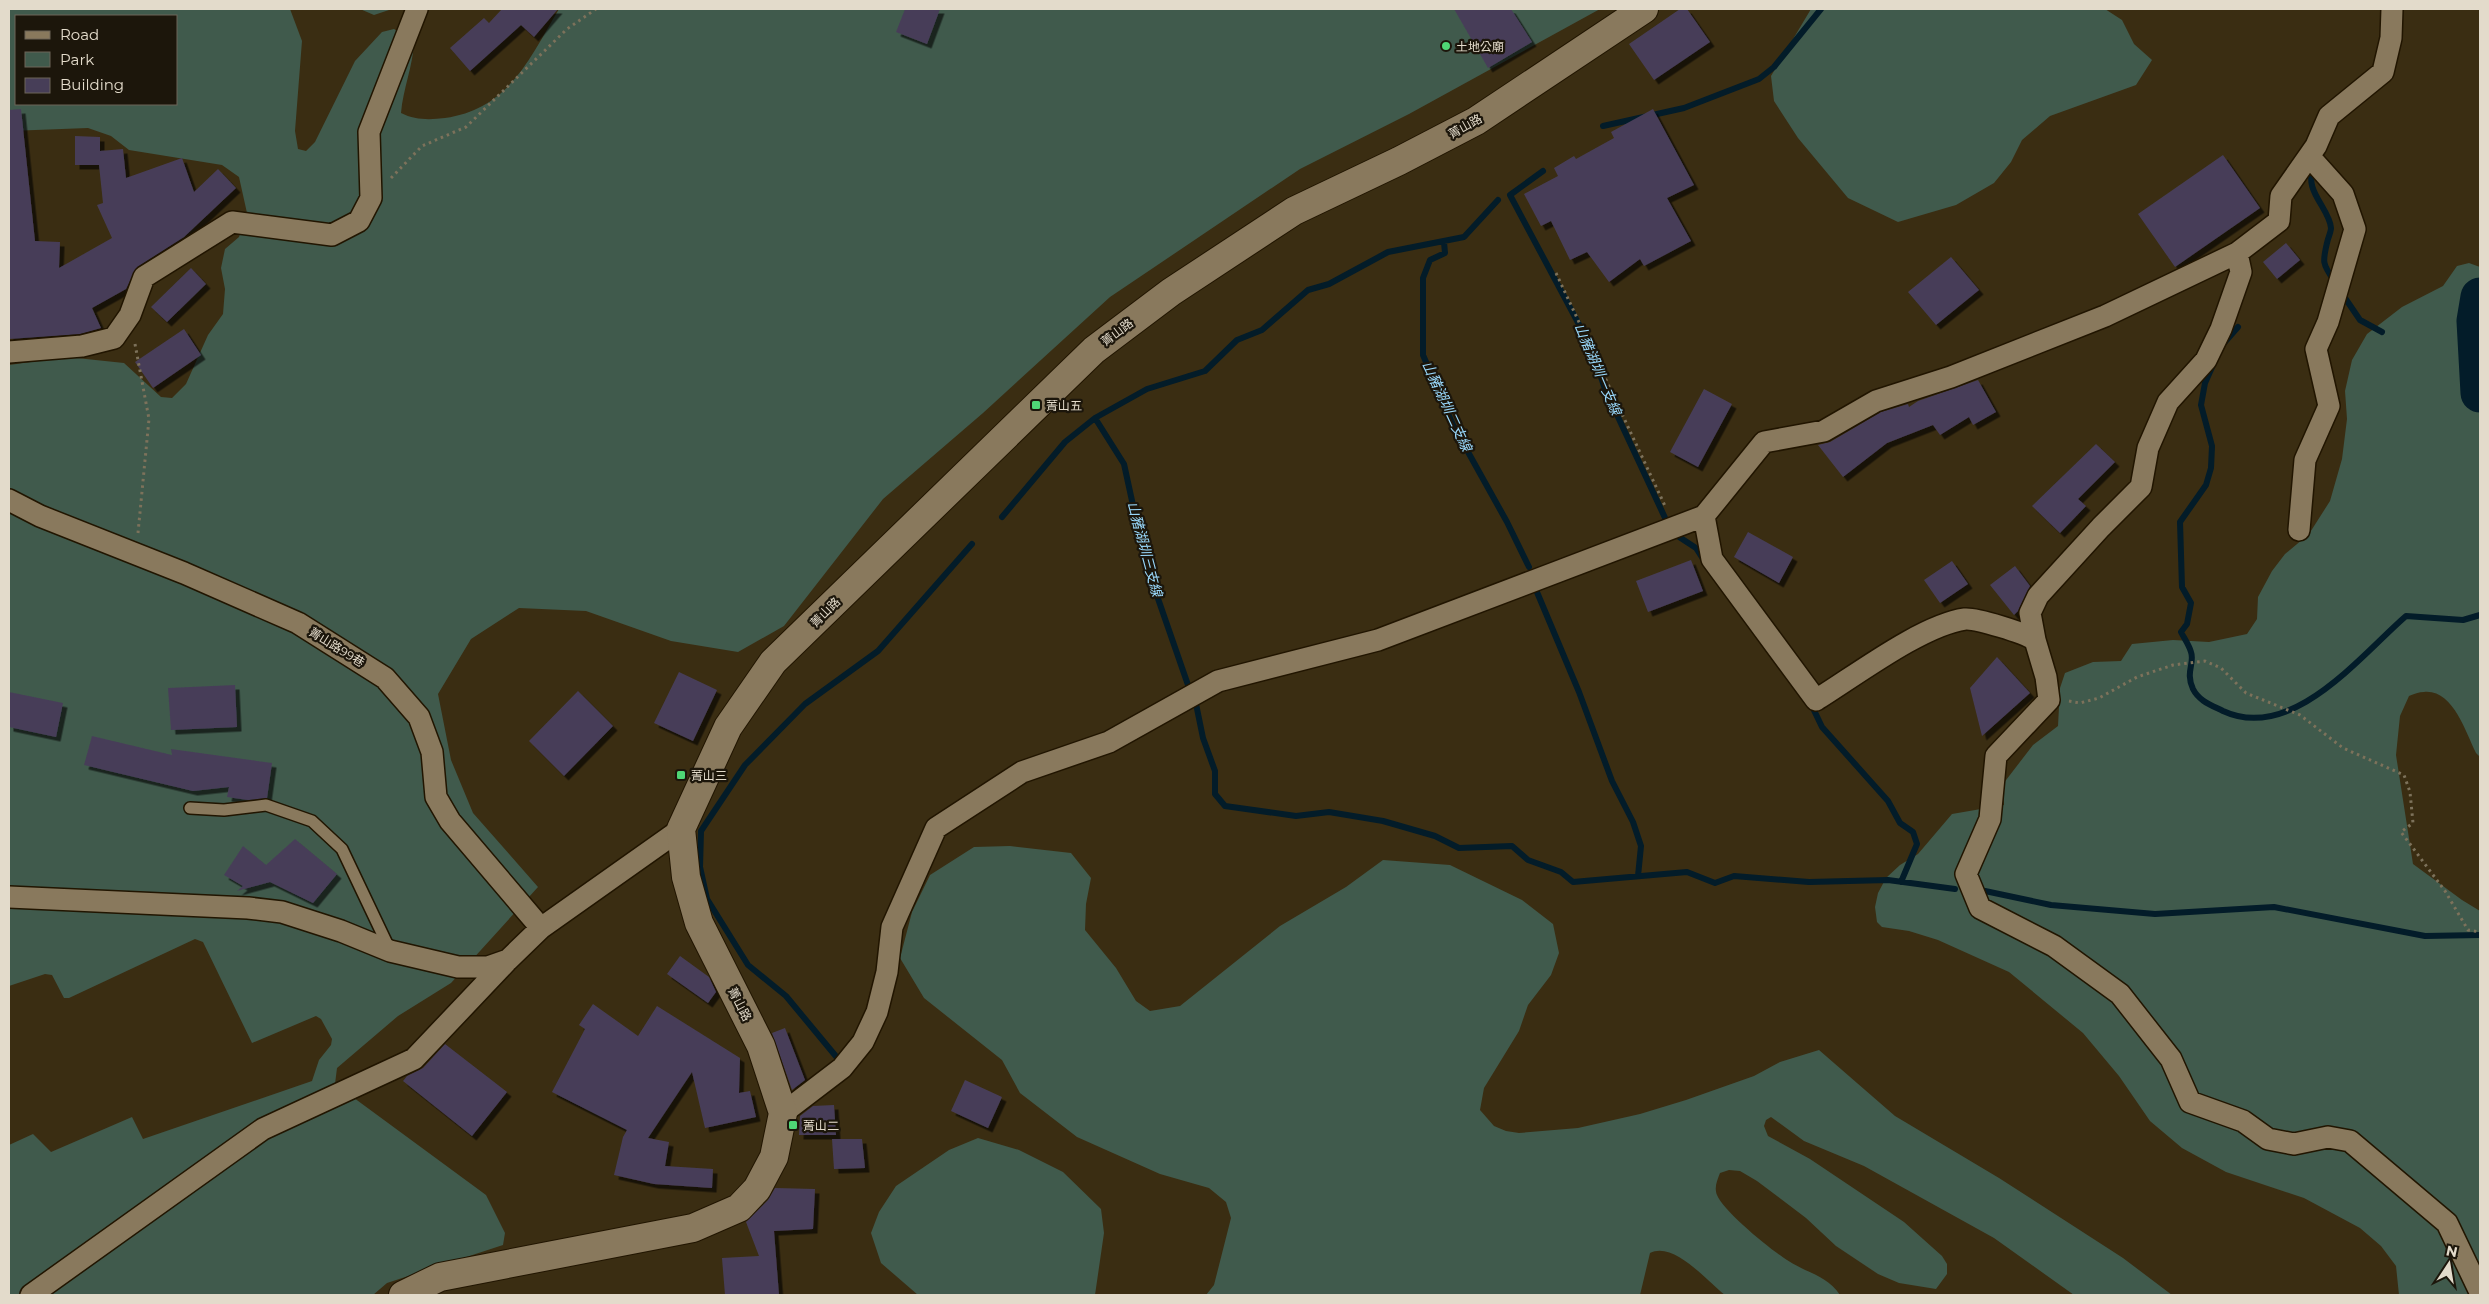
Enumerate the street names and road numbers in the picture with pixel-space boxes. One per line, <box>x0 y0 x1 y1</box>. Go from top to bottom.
street label: 菁山路 <box>1446 111 1484 141</box>
street label: 菁山路 <box>1098 315 1136 349</box>
street label: 菁山路 <box>807 594 843 630</box>
street label: 菁山路99巷 <box>306 624 368 670</box>
street label: 菁山路 <box>725 985 755 1023</box>

